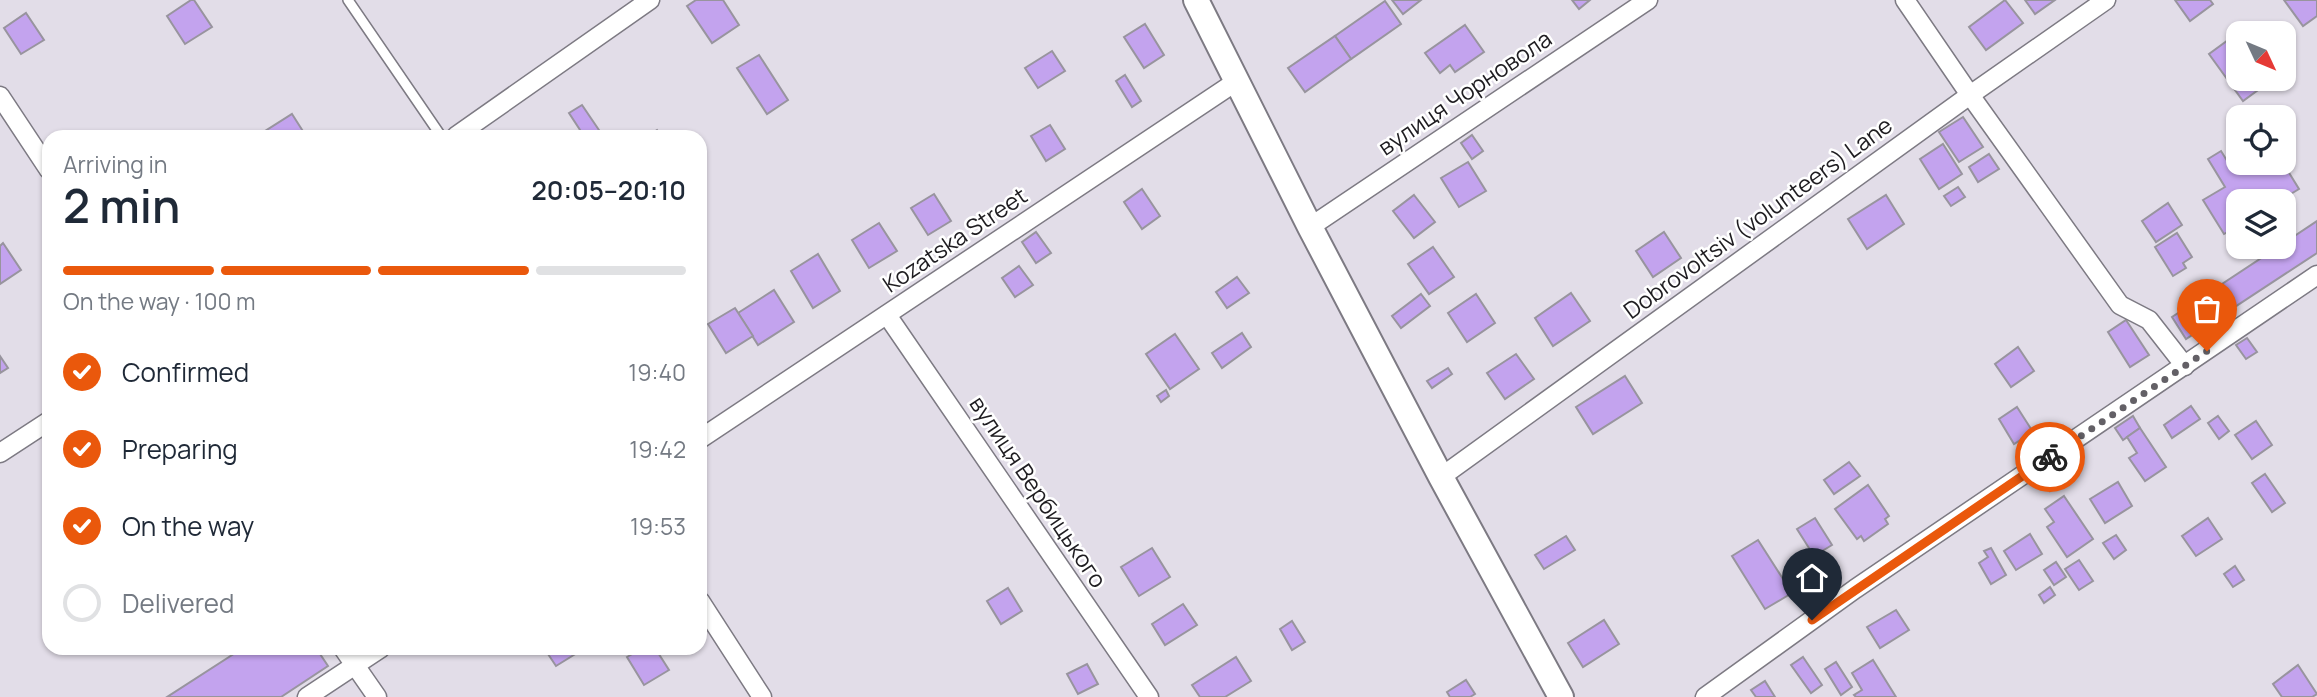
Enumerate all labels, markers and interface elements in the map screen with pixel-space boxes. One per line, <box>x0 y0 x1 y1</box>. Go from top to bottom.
north arrow <box>2226 21 2296 91</box>
map controls <box>2226 21 2296 259</box>
street label: вулиця Чорновола <box>1371 22 1558 162</box>
button: locate <box>2226 105 2296 175</box>
street label: Dobrovoltsiv (volunteers) Lane <box>1616 109 1898 326</box>
text: Arriving in <box>63 148 168 180</box>
text: 20:05–20:10 <box>531 172 686 208</box>
text: 2 min <box>63 174 180 237</box>
street label: Kozatska Street <box>876 179 1033 299</box>
button: layers <box>2226 189 2296 259</box>
pin <box>2177 279 2237 351</box>
text: On the way · 100 m <box>63 285 256 317</box>
icon: bag <box>2188 290 2226 328</box>
icon: check <box>63 353 101 391</box>
text: Confirmed <box>122 354 249 390</box>
text: 19:40 <box>628 356 686 388</box>
street label: вулиця Вербицького <box>963 389 1115 594</box>
courier <box>2015 422 2085 492</box>
icon: check <box>63 430 101 468</box>
text: Preparing <box>122 431 238 467</box>
text: 19:42 <box>629 433 686 465</box>
icon: bike <box>2031 438 2069 476</box>
icon: check <box>63 507 101 545</box>
text: On the way <box>122 508 254 544</box>
text: 19:53 <box>630 510 686 542</box>
pin <box>1782 548 1842 620</box>
icon: home <box>1793 559 1831 597</box>
text: Delivered <box>122 585 234 621</box>

